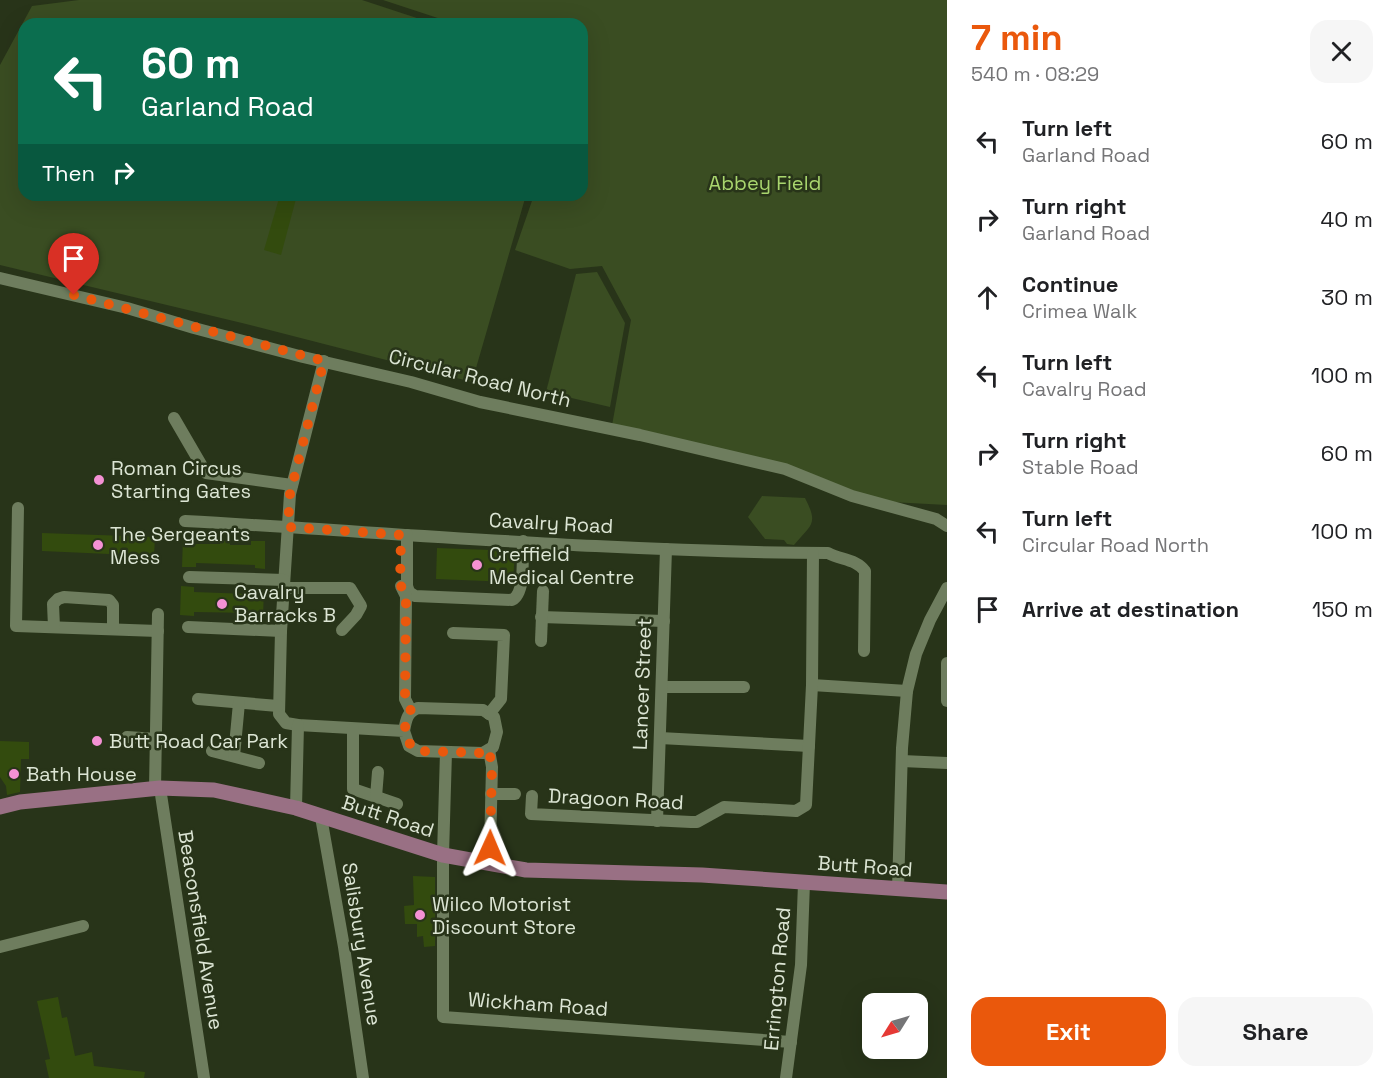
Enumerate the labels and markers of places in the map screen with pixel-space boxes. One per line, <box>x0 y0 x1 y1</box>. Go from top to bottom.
pin <box>48 233 99 295</box>
place label: Roman Circus Starting Gates <box>111 455 251 504</box>
marker: Roman Circus Starting Gates <box>92 473 106 487</box>
place label: The Sergeants Mess <box>110 521 250 570</box>
marker: The Sergeants Mess <box>91 538 105 552</box>
place label: Creffield Medical Centre <box>489 541 634 590</box>
marker: Creffield Medical Centre <box>470 558 484 572</box>
place label: Cavalry Barracks B <box>234 579 336 628</box>
marker: Cavalry Barracks B <box>215 597 229 611</box>
place label: Butt Road Car Park <box>109 728 288 754</box>
marker: Butt Road Car Park <box>90 734 104 748</box>
place label: Bath House <box>26 761 137 787</box>
marker: Bath House <box>7 767 21 781</box>
place label: Wilco Motorist Discount Store <box>432 891 576 940</box>
marker: Wilco Motorist Discount Store <box>413 908 427 922</box>

